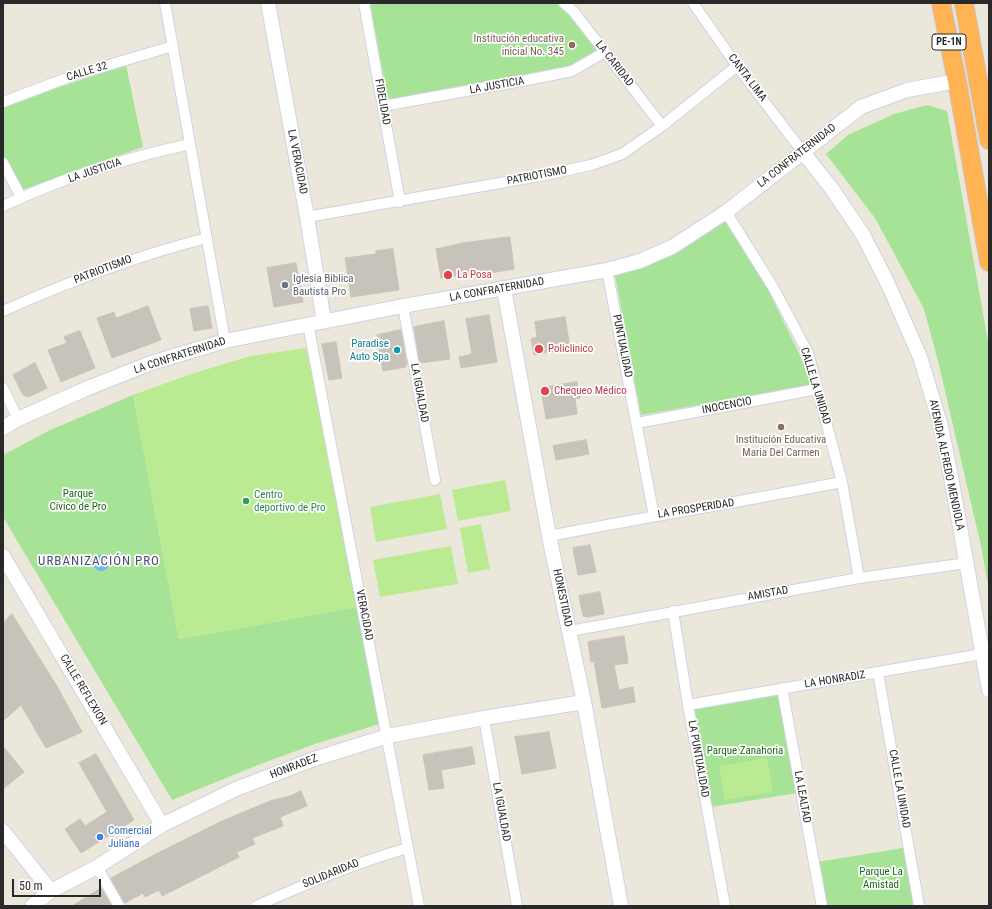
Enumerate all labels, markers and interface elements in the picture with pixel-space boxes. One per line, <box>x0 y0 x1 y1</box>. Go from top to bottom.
place label: Institución educativa inicial No. 345 <box>474 32 564 58</box>
road number: PE-1N <box>932 34 966 50</box>
street label: LA CARIDAD <box>592 39 636 89</box>
marker: Institución educativa inicial No. 345 <box>567 40 577 50</box>
street label: CANTA LIMA <box>725 52 769 104</box>
street label: CALLE 32 <box>65 60 109 84</box>
street label: LA JUSTICIA <box>469 75 525 97</box>
street label: FIDELIDAD <box>371 78 393 126</box>
street label: LA CONFRATERNIDAD <box>755 121 839 191</box>
street label: LA VERACIDAD <box>284 128 310 196</box>
street label: LA JUSTICIA <box>67 156 123 186</box>
street label: PATRIOTISMO <box>506 164 568 188</box>
street label: PATRIOTISMO <box>72 253 134 287</box>
place label: La Posa <box>457 268 492 282</box>
marker: La Posa <box>442 269 454 281</box>
place label: Iglesia Biblica Bautista Pro <box>293 272 354 298</box>
street label: LA CONFRATERNIDAD <box>449 275 545 305</box>
marker: Iglesia Biblica Bautista Pro <box>280 280 290 290</box>
street label: PUNTUALIDAD <box>609 313 635 379</box>
street label: LA CONFRATERNIDAD <box>132 335 228 377</box>
place label: Paradise Auto Spa <box>350 337 389 363</box>
place label: Policlinico <box>548 342 593 356</box>
marker: Policlinico <box>533 343 545 355</box>
marker: Paradise Auto Spa <box>392 345 402 355</box>
street label: CALLE LA UNIDAD <box>797 346 833 426</box>
street label: LA IGUALDAD <box>407 362 431 424</box>
place label: Chequeo Médico <box>554 384 627 398</box>
marker: Chequeo Médico <box>539 385 551 397</box>
street label: INOCENCIO <box>701 395 753 417</box>
street label: AVENIDA ALFREDO MENDIOLA <box>926 398 966 532</box>
marker: Institución Educativa Maria Del Carmen <box>776 422 786 432</box>
place label: Institución Educativa Maria Del Carmen <box>736 433 826 459</box>
park label: Parque Cívico de Pro <box>49 487 107 513</box>
place label: Centro deportivo de Pro <box>254 488 326 514</box>
marker: Centro deportivo de Pro <box>241 496 251 506</box>
street label: LA PROSPERIDAD <box>657 496 735 522</box>
district label: URBANIZACIÓN PRO <box>38 554 160 570</box>
street label: HONESTIDAD <box>549 568 575 628</box>
street label: AMISTAD <box>747 584 789 604</box>
street label: VERACIDAD <box>353 588 375 642</box>
street label: CALLE REFLEXION <box>57 652 109 728</box>
street label: LA HONRADIZ <box>804 669 866 691</box>
street label: LA PUNTUALIDAD <box>685 719 711 799</box>
park label: Parque Zanahoria <box>707 744 783 758</box>
street label: CALLE LA UNIDAD <box>886 749 912 829</box>
street label: HONRADEZ <box>268 752 320 782</box>
street label: LA LEALTAD <box>791 770 813 824</box>
street label: LA IGUALDAD <box>489 781 513 843</box>
place label: Comercial Juliana <box>108 824 152 850</box>
marker: Comercial Juliana <box>95 832 105 842</box>
street label: SOLIDARIDAD <box>301 857 361 891</box>
park label: Parque La Amistad <box>859 865 903 891</box>
scale bar <box>14 871 103 897</box>
text: 50 m <box>19 879 43 893</box>

